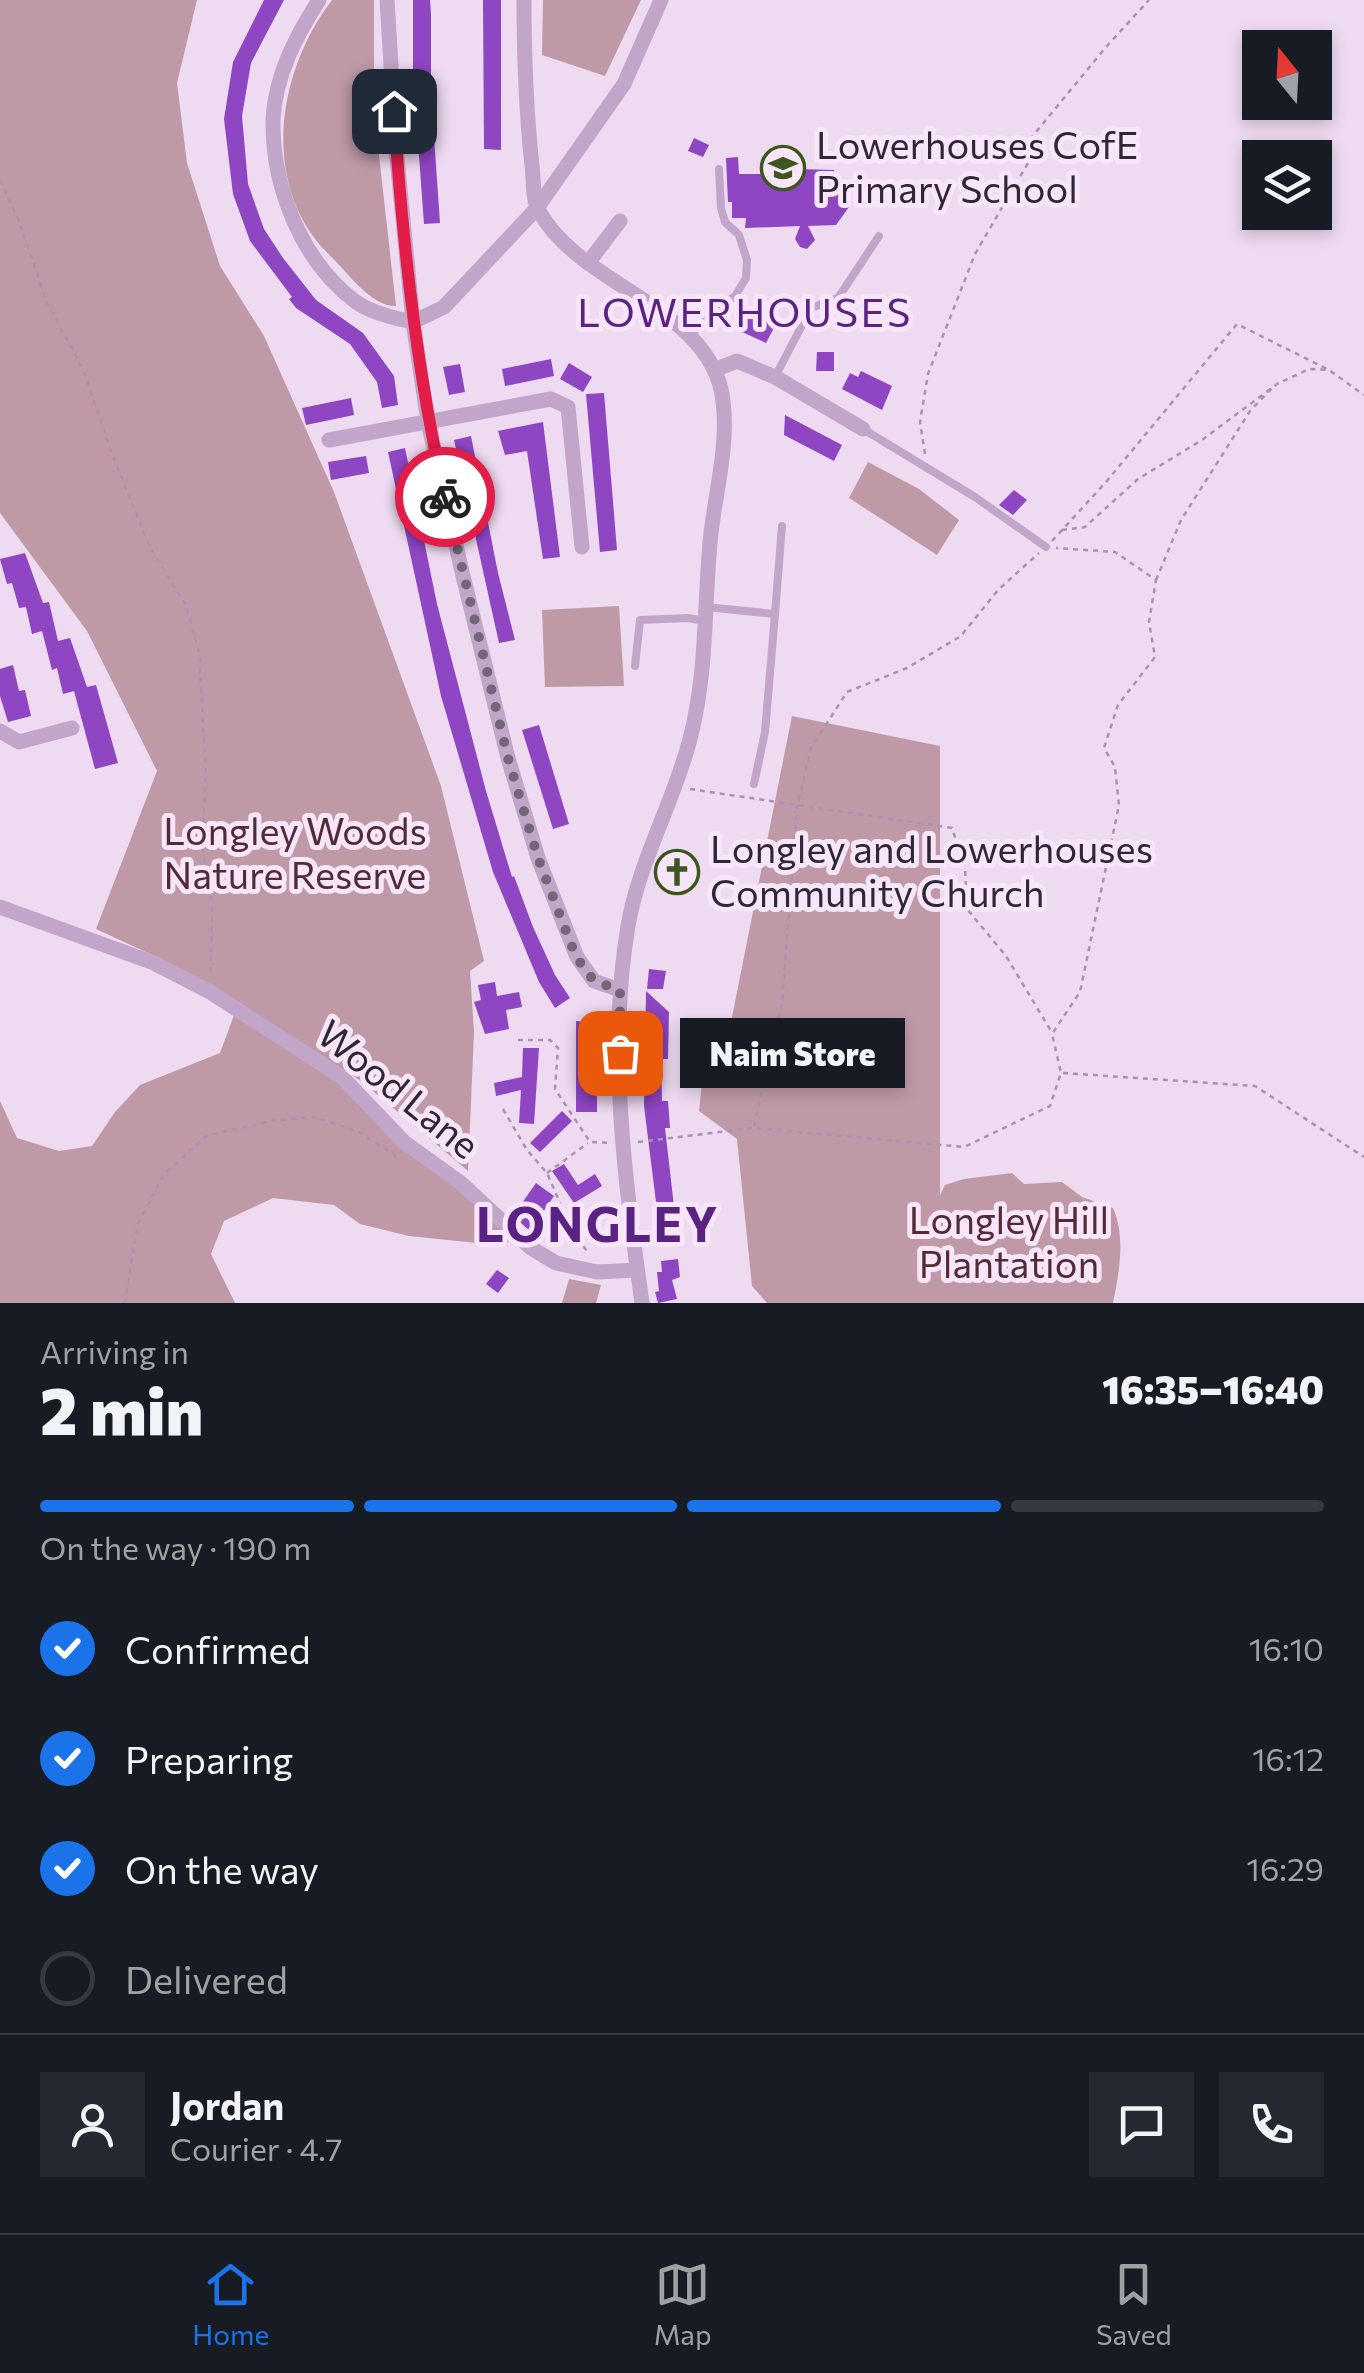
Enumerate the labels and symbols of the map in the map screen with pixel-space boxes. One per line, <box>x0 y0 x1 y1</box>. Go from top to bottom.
north arrow <box>1242 30 1332 120</box>
pin <box>352 69 437 154</box>
place label: Lowerhouses CofE Primary School <box>816 120 1138 211</box>
school or university icon: Lowerhouses CofE Primary School <box>760 145 806 191</box>
district label: LOWERHOUSES <box>577 286 913 335</box>
courier <box>395 447 495 547</box>
park label: Longley Woods Nature Reserve <box>163 806 427 897</box>
place label: Longley and Lowerhouses Community Church <box>710 824 1153 915</box>
church icon: Longley and Lowerhouses Community Church <box>654 849 700 895</box>
street label: Wood Lane <box>309 1009 490 1167</box>
pin <box>578 1011 663 1096</box>
callout: Naim Store <box>680 1018 905 1088</box>
district label: LONGLEY <box>476 1193 720 1252</box>
park label: Longley Hill Plantation <box>909 1195 1109 1286</box>

